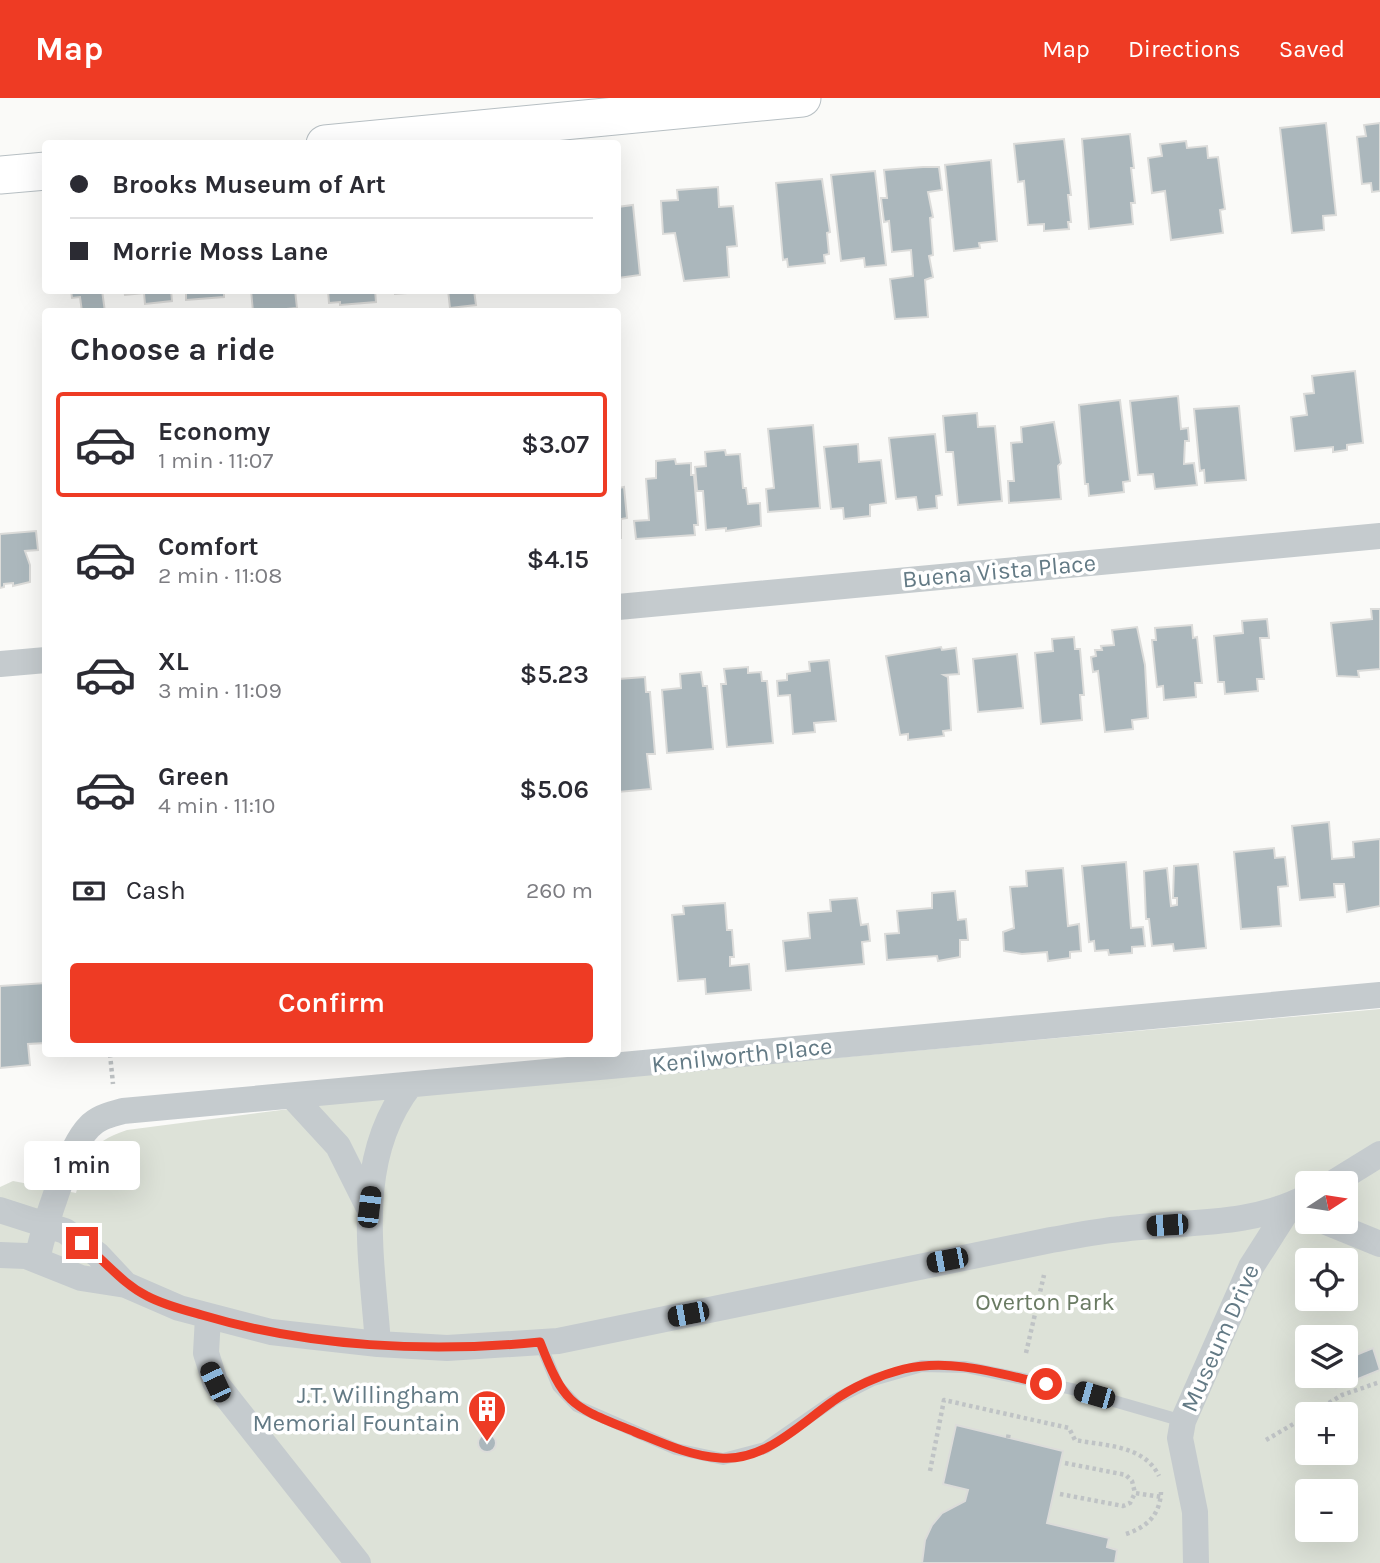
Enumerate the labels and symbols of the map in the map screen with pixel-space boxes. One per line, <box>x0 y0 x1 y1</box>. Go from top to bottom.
street label: Buena Vista Place <box>901 549 1097 593</box>
street label: Kenilworth Place <box>650 1032 834 1078</box>
callout: 1 min <box>24 1142 140 1190</box>
north arrow <box>1295 1171 1358 1234</box>
car <box>357 1185 382 1229</box>
car <box>1146 1213 1189 1237</box>
route end <box>66 1227 98 1259</box>
car <box>925 1246 970 1274</box>
street label: Museum Drive <box>1175 1260 1265 1416</box>
park label: Overton Park <box>975 1288 1115 1316</box>
car <box>666 1300 711 1328</box>
car <box>197 1359 234 1405</box>
route start <box>1030 1368 1062 1400</box>
car <box>1071 1379 1118 1411</box>
place label: J.T. Willingham Memorial Fountain <box>252 1381 460 1437</box>
building icon: J.T. Willingham Memorial Fountain <box>466 1388 508 1443</box>

